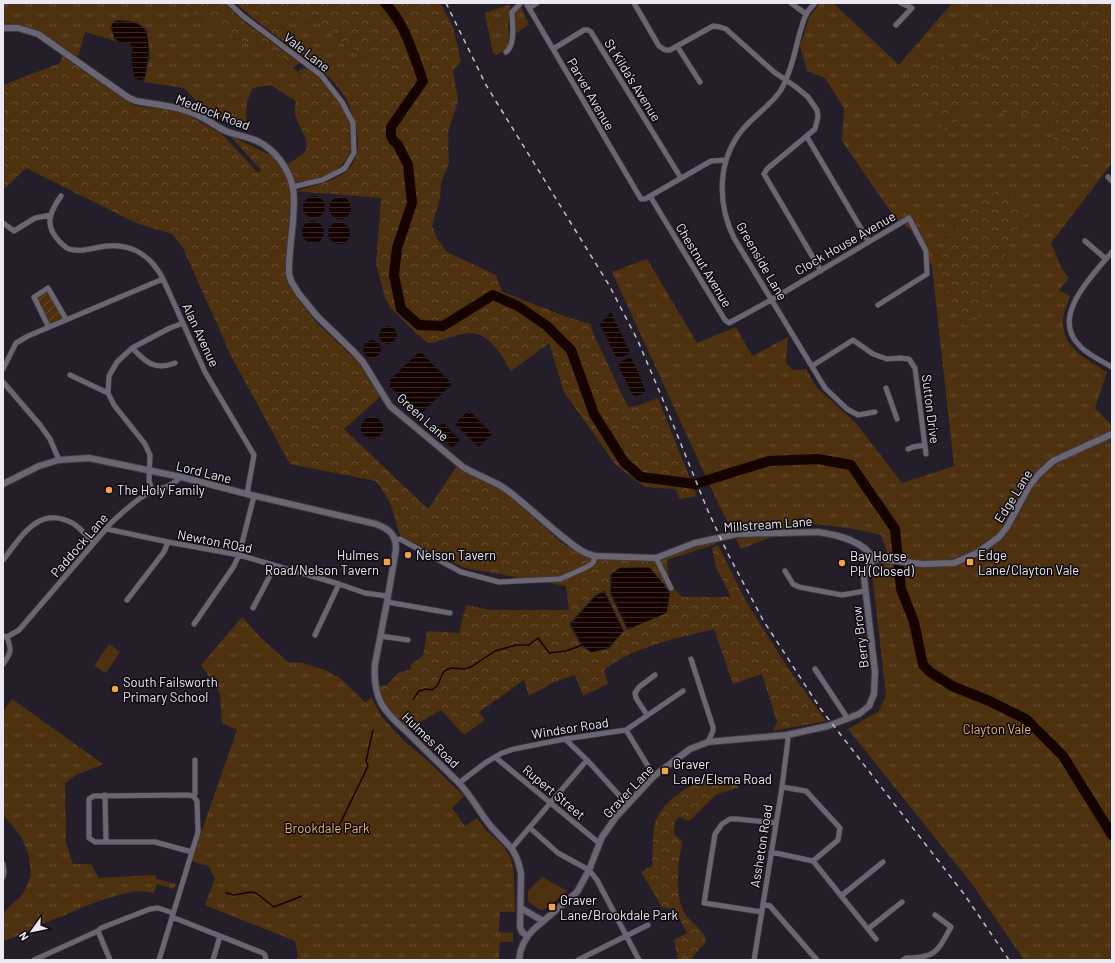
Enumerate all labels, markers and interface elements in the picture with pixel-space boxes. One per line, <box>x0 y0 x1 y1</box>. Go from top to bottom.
street label: Vale Lane <box>281 29 333 75</box>
street label: St Kilda's Avenue <box>601 36 665 124</box>
street label: Parvet Avenue <box>564 55 618 133</box>
street label: Medlock Road <box>174 91 252 133</box>
street label: Clock House Avenue <box>792 208 898 278</box>
street label: Greenside Lane <box>733 219 791 303</box>
street label: Chestnut Avenue <box>673 220 735 310</box>
street label: Alan Avenue <box>179 301 223 369</box>
street label: Sutton Drive <box>919 374 943 445</box>
street label: Green Lane <box>394 390 452 444</box>
street label: Lord Lane <box>175 457 234 487</box>
street label: Edge Lane <box>990 467 1036 525</box>
place label: The Holy Family <box>117 482 205 498</box>
marker: The Holy Family <box>104 485 114 495</box>
street label: Paddock Lane <box>47 510 111 580</box>
street label: Millstream Lane <box>723 513 813 535</box>
street label: Newton ROad <box>176 526 254 556</box>
place label: Hulmes Road/Nelson Tavern <box>265 547 379 578</box>
place label: Nelson Tavern <box>416 547 496 563</box>
place label: Edge Lane/Clayton Vale <box>978 547 1079 578</box>
place label: Bay Horse PH (Closed) <box>850 548 914 579</box>
marker: Nelson Tavern <box>403 550 413 560</box>
marker: Hulmes Road/Nelson Tavern <box>382 557 392 567</box>
marker: Edge Lane/Clayton Vale <box>965 557 975 567</box>
marker: Bay Horse PH (Closed) <box>837 558 847 568</box>
street label: Berry Brow <box>848 605 872 669</box>
place label: South Failsworth Primary School <box>123 674 218 705</box>
marker: South Failsworth Primary School <box>110 684 120 694</box>
street label: Hulmes Road <box>399 709 463 771</box>
street label: Windsor Road <box>530 714 610 742</box>
park label: Clayton Vale <box>963 721 1031 737</box>
place label: Graver Lane/Elsma Road <box>673 756 772 787</box>
street label: Rupert Street <box>519 761 589 823</box>
street label: Graver Lane <box>599 761 657 821</box>
marker: Graver Lane/Elsma Road <box>660 766 670 776</box>
street label: Assheton Road <box>747 803 775 889</box>
park label: Brookdale Park <box>284 820 370 836</box>
place label: Graver Lane/Brookdale Park <box>560 892 679 923</box>
marker: Graver Lane/Brookdale Park <box>547 902 557 912</box>
north arrow <box>12 911 52 951</box>
text: N <box>16 930 31 943</box>

